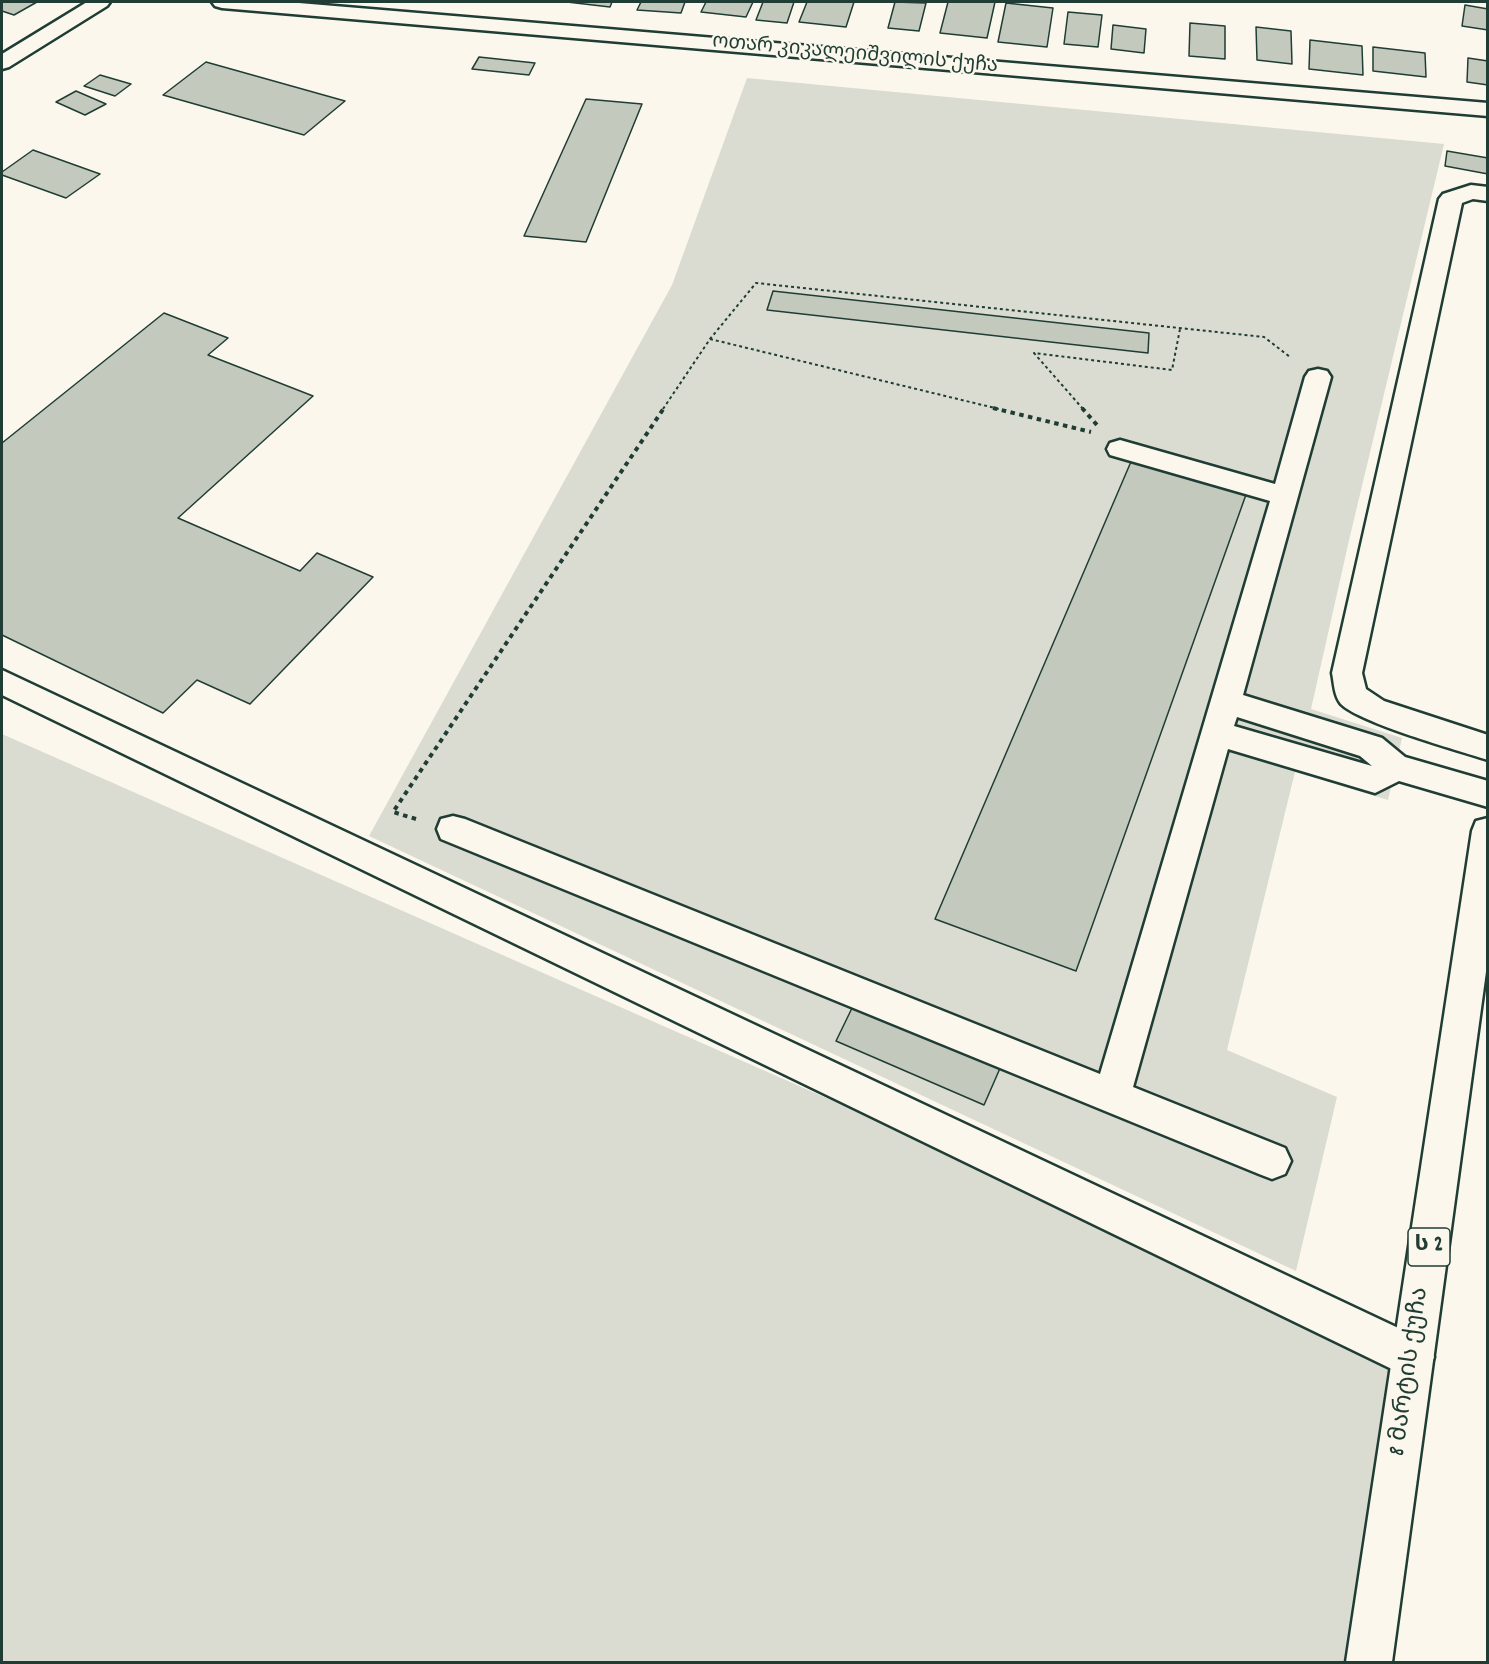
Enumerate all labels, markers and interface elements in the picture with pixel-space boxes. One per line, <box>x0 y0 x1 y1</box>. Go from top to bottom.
street label: ოთარ კიკალეიშვილის ქუჩა <box>711 32 999 80</box>
road number: ს 2 <box>1408 1228 1450 1266</box>
street label: 8 მარტის ქუჩა <box>1385 1286 1437 1458</box>

